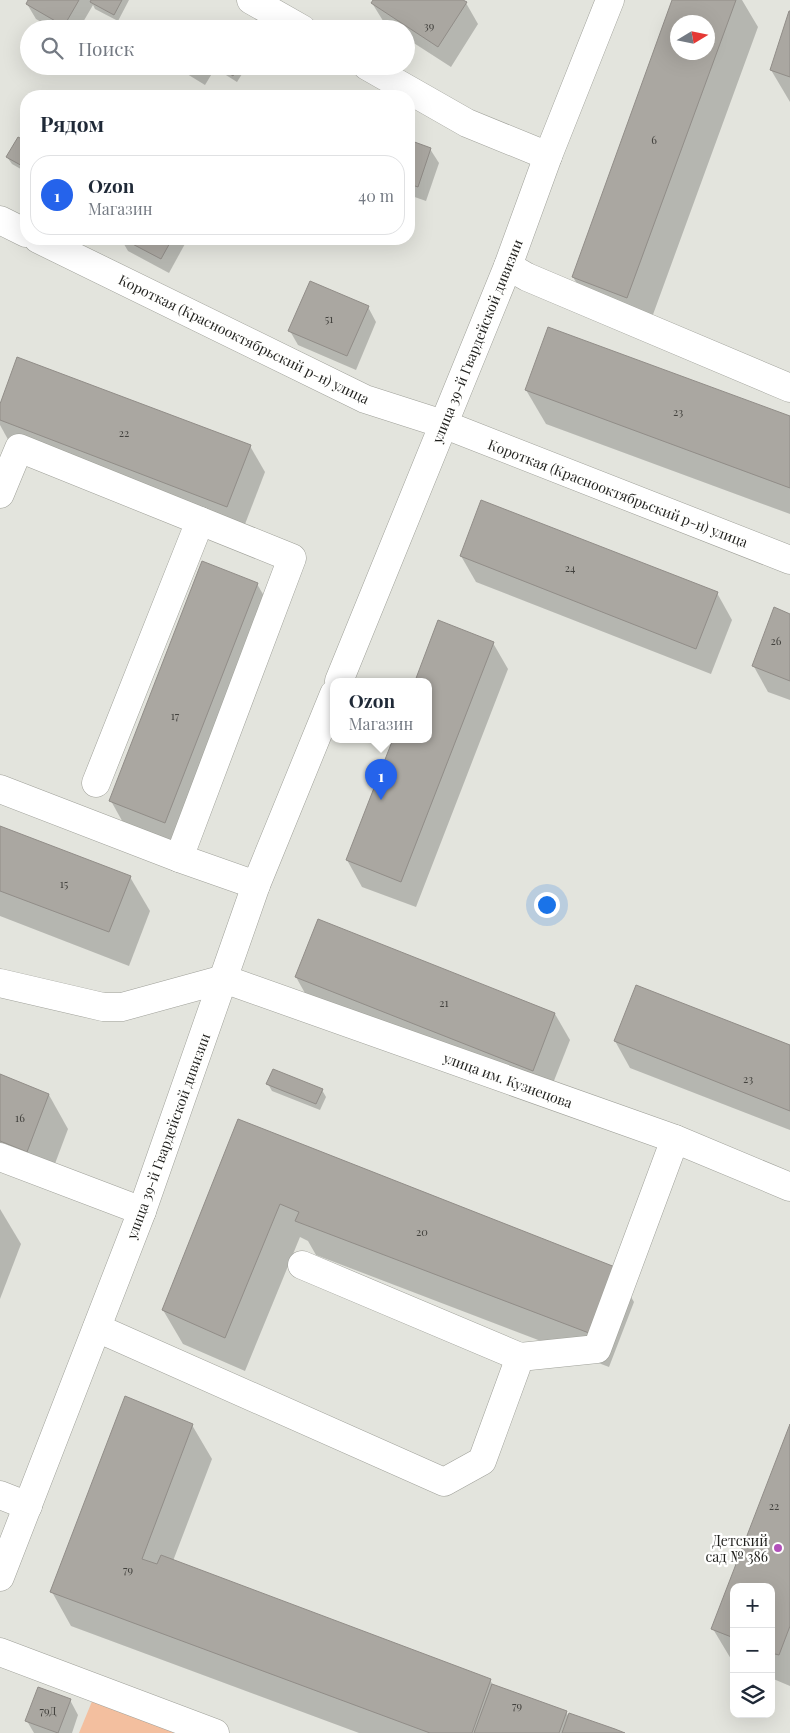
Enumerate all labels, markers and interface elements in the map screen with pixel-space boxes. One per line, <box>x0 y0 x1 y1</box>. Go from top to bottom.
north arrow <box>670 15 715 60</box>
house number: 39 <box>424 18 435 33</box>
search box <box>20 20 415 75</box>
icon: search <box>38 34 66 62</box>
text: Поиск <box>78 35 134 61</box>
text: Рядом <box>40 109 104 137</box>
house number: 6 <box>651 132 657 147</box>
text: Ozon <box>88 172 134 198</box>
text: 1 <box>54 185 60 206</box>
text: 40 m <box>358 185 394 206</box>
text: Магазин <box>88 198 153 219</box>
street label: улица 39-й Гвардейской дивизии <box>427 236 527 447</box>
street label: Короткая (Краснооктябрьский р-н) улица <box>115 270 373 408</box>
house number: 51 <box>325 311 333 326</box>
house number: 23 <box>673 404 683 419</box>
house number: 22 <box>119 425 129 440</box>
street label: Короткая (Краснооктябрьский р-н) улица <box>485 435 751 551</box>
house number: 24 <box>565 560 576 575</box>
house number: 26 <box>771 633 782 648</box>
popup <box>330 678 432 743</box>
text: Ozon <box>349 687 395 713</box>
house number: 17 <box>171 708 180 723</box>
text: Магазин <box>349 713 413 734</box>
pin: 1 <box>365 759 397 800</box>
house number: 15 <box>60 876 69 891</box>
your location <box>534 892 560 918</box>
house number: 21 <box>439 995 449 1010</box>
street label: улица 39-й Гвардейской дивизии <box>121 1030 214 1243</box>
street label: улица им. Кузнецова <box>440 1047 575 1112</box>
house number: 23 <box>743 1071 753 1086</box>
house number: 16 <box>15 1110 25 1125</box>
house number: 20 <box>416 1224 428 1239</box>
house number: 22 <box>769 1498 779 1513</box>
place label: Детский сад № 386 <box>706 1531 768 1566</box>
marker: Детский сад № 386 <box>772 1542 784 1554</box>
house number: 79 <box>123 1562 133 1577</box>
map controls <box>730 1583 775 1718</box>
button: + <box>730 1583 775 1628</box>
button: − <box>730 1628 775 1673</box>
button: layers <box>730 1673 775 1718</box>
house number: 79 <box>512 1698 522 1713</box>
house number: 79Д <box>40 1703 57 1718</box>

